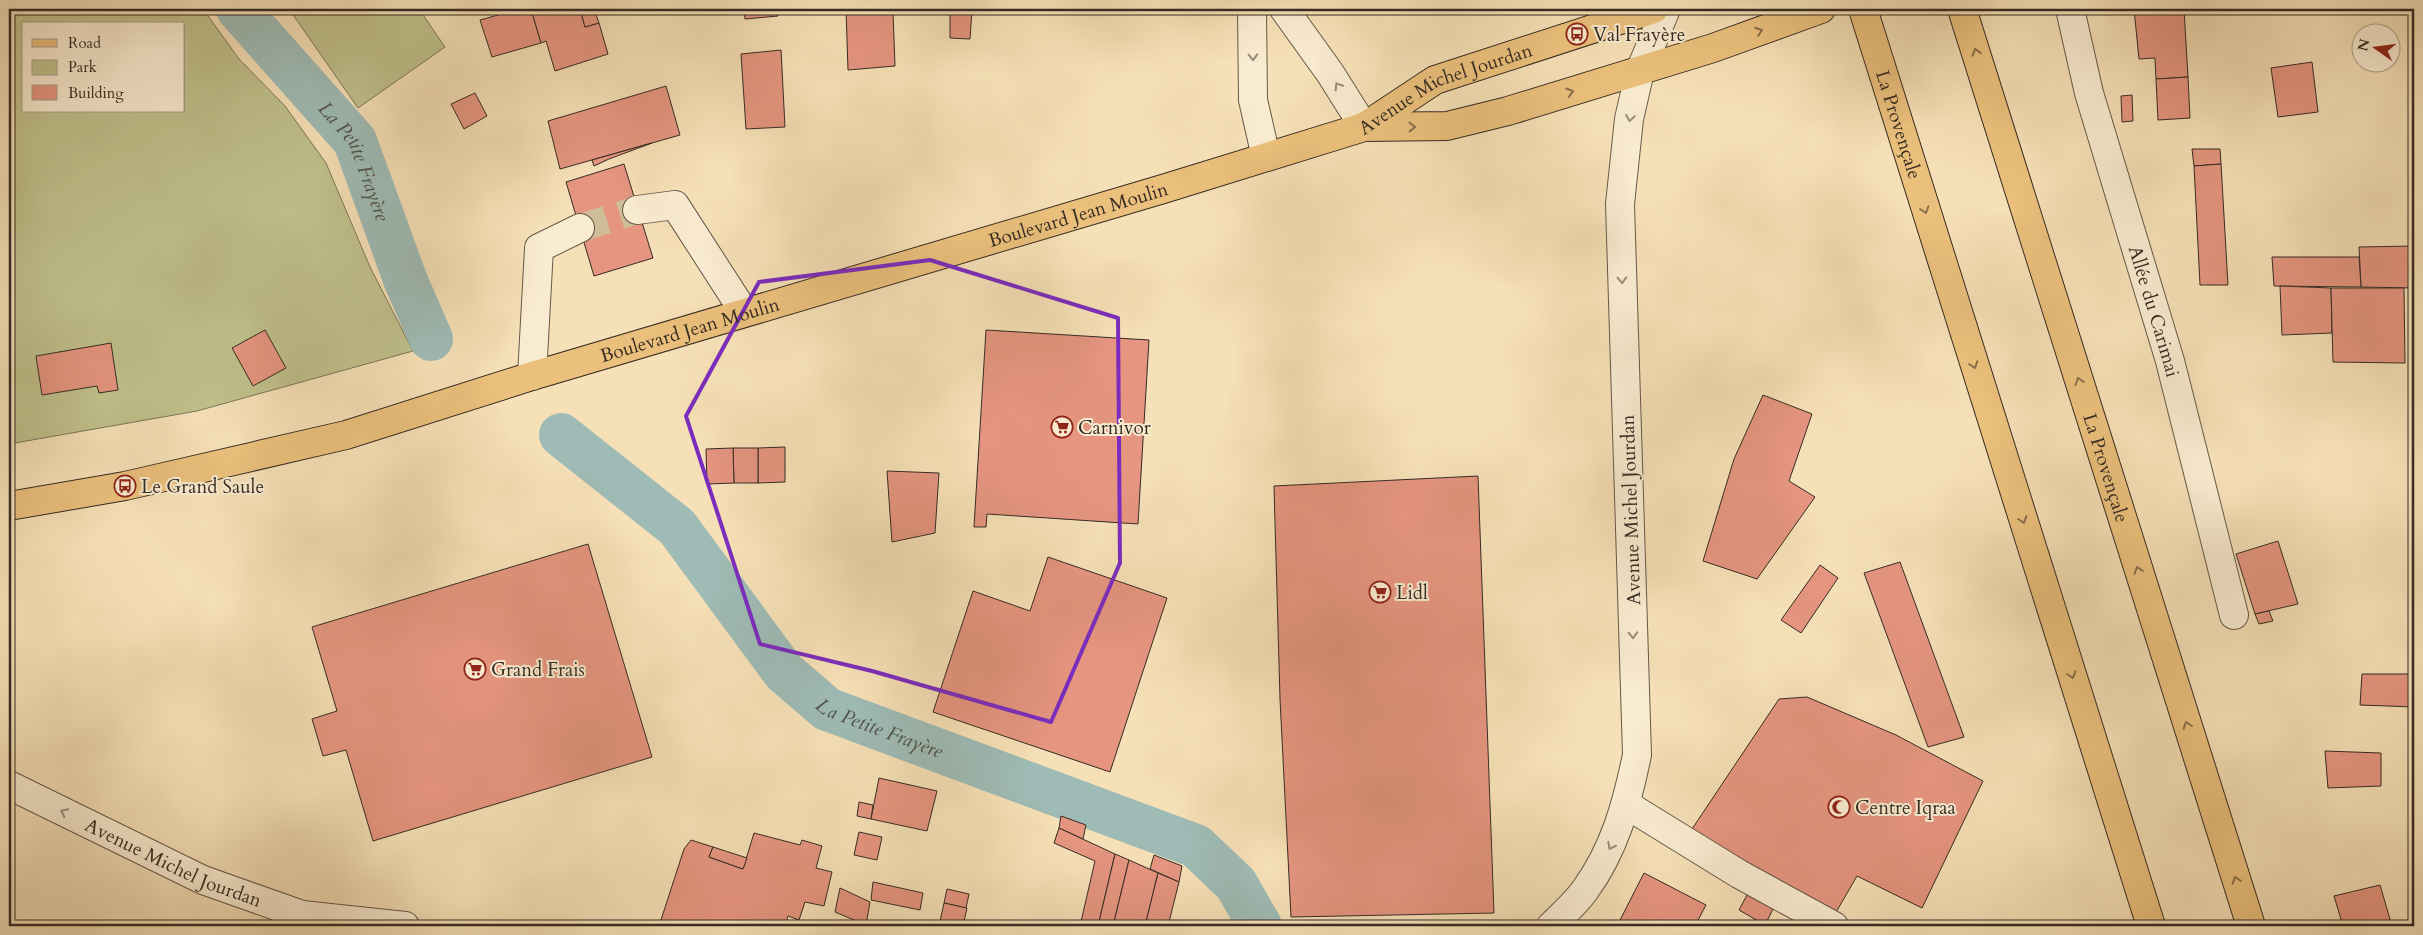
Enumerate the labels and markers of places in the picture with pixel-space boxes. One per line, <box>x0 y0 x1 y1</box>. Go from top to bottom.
bus stop icon: Val Frayère <box>1565 22 1589 46</box>
place label: Val Frayère <box>1593 22 1685 48</box>
supermarket icon: Carnivor <box>1050 415 1074 439</box>
place label: Carnivor <box>1078 415 1151 441</box>
bus stop icon: Le Grand Saule <box>113 474 137 498</box>
place label: Le Grand Saule <box>141 474 264 500</box>
supermarket icon: Lidl <box>1368 580 1392 604</box>
place label: Lidl <box>1396 580 1428 606</box>
supermarket icon: Grand Frais <box>463 657 487 681</box>
place label: Grand Frais <box>491 657 585 683</box>
mosque icon: Centre Iqraa <box>1827 795 1851 819</box>
place label: Centre Iqraa <box>1855 795 1956 821</box>

